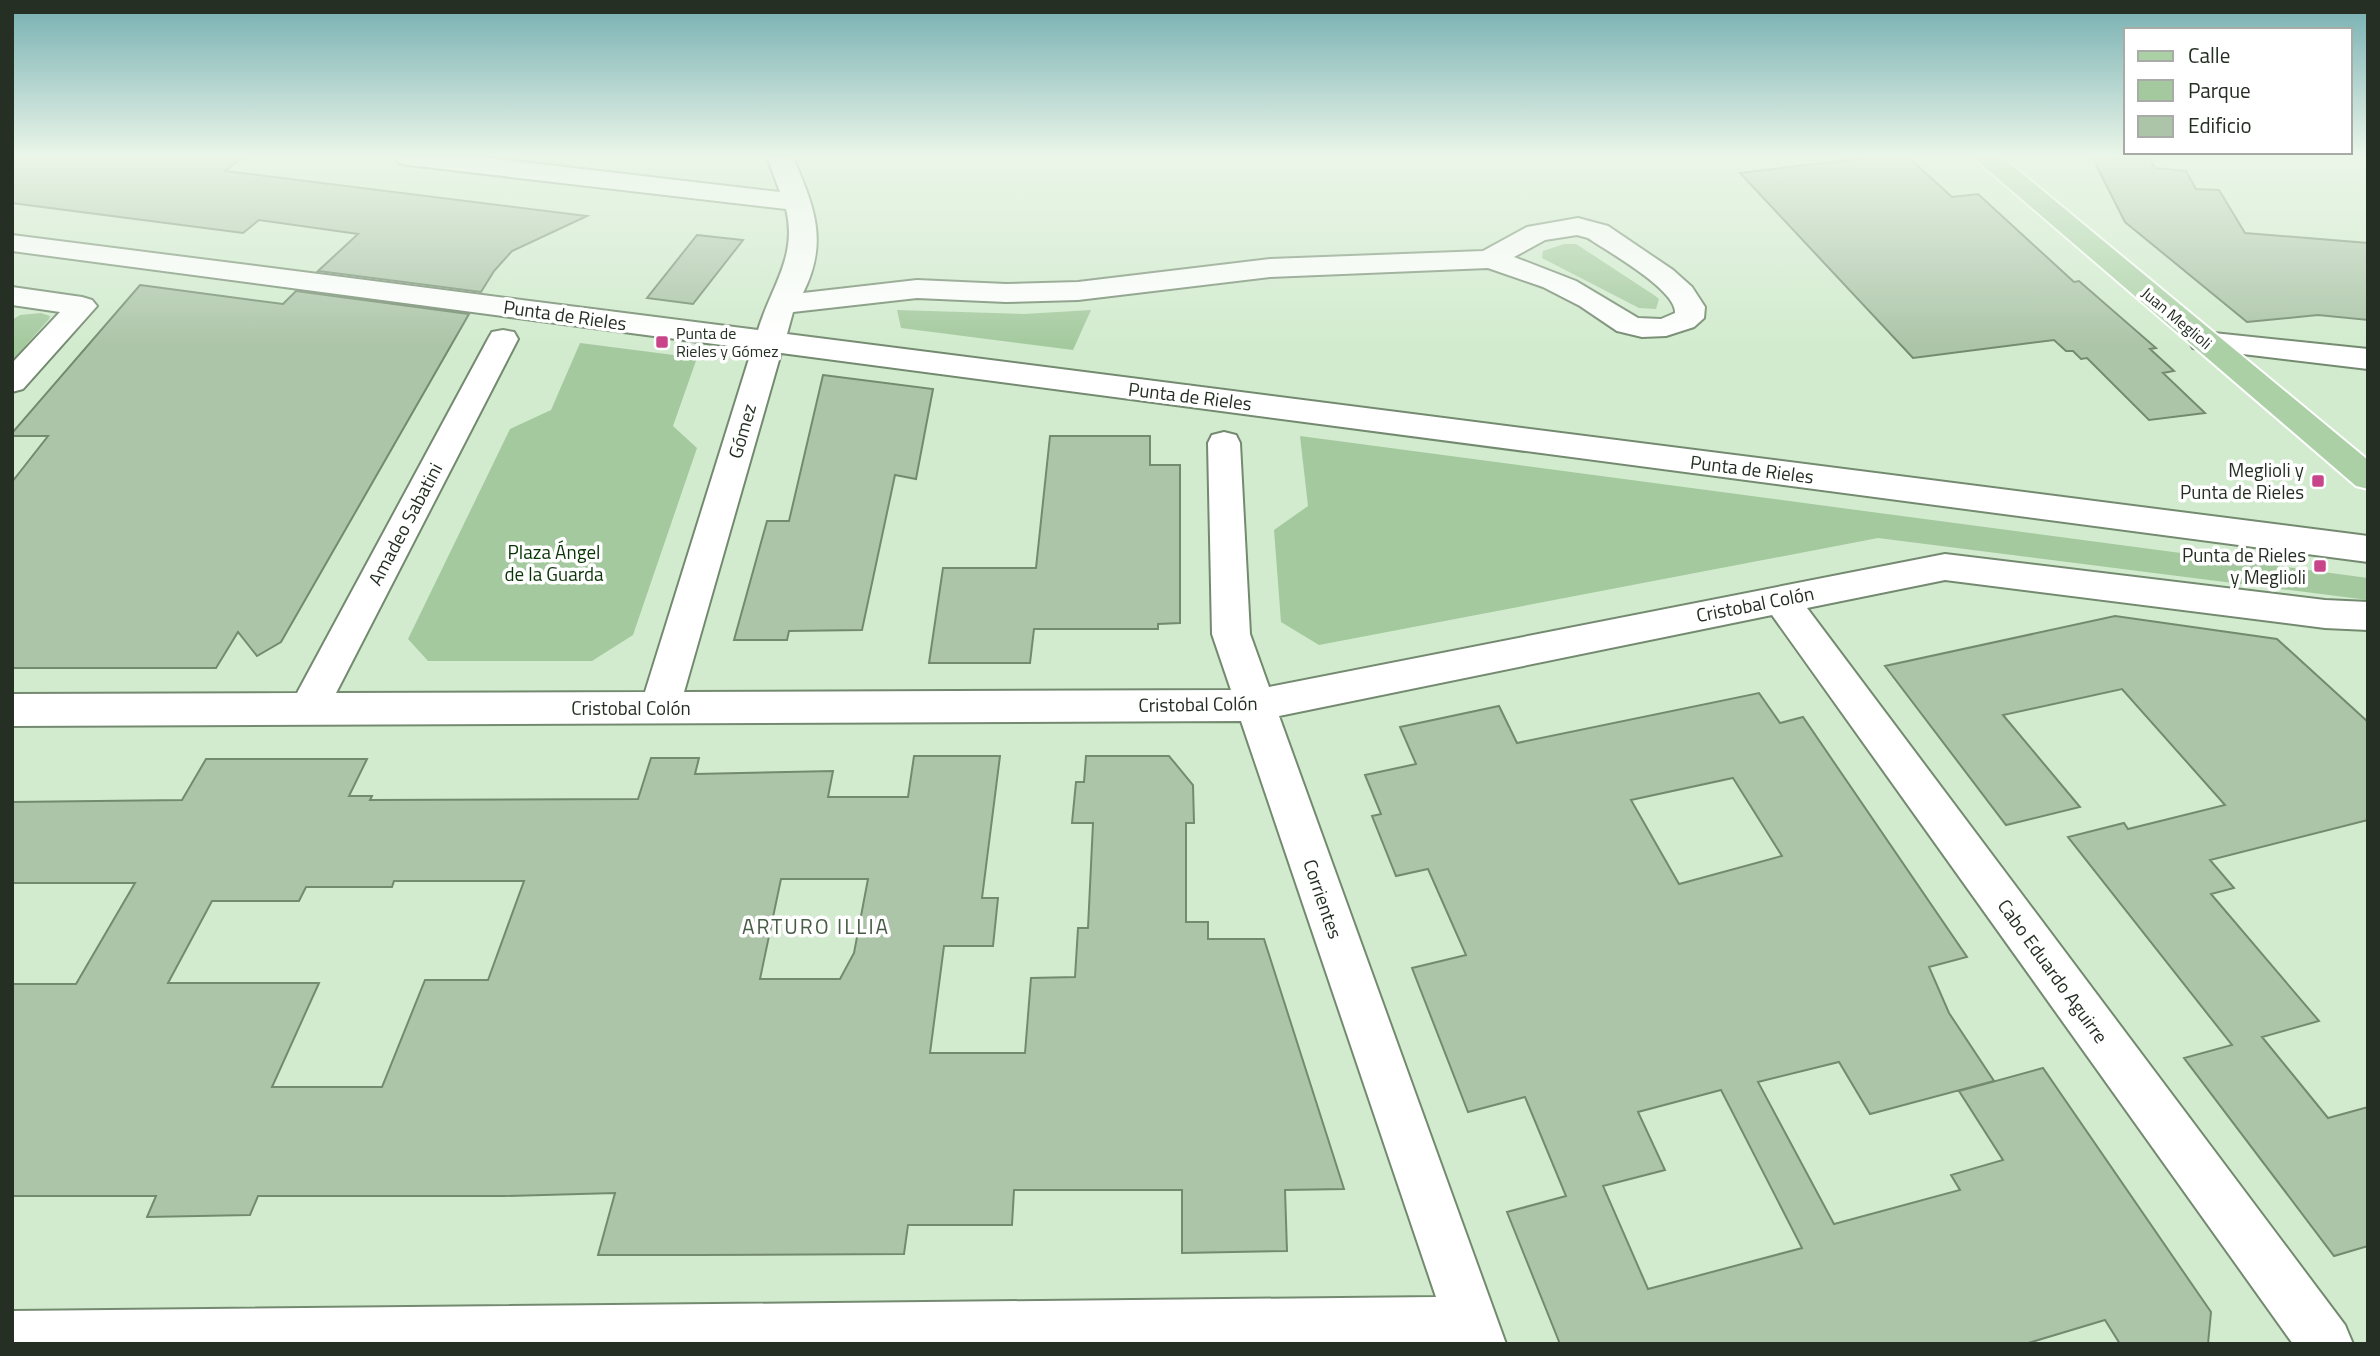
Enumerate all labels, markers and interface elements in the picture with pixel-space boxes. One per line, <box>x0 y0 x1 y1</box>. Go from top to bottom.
legend <box>2124 28 2352 154</box>
text: Calle <box>2188 39 2230 71</box>
text: Parque <box>2188 74 2251 106</box>
text: Edificio <box>2188 109 2252 141</box>
street label: Juan Meglioli <box>2136 281 2218 355</box>
street label: Punta de Rieles <box>502 292 629 338</box>
place label: Punta de Rieles y Gómez <box>676 321 778 363</box>
marker: Punta de Rieles y Gómez <box>654 334 670 350</box>
street label: Punta de Rieles <box>1127 374 1254 417</box>
street label: Gómez <box>720 400 763 462</box>
street label: Punta de Rieles <box>1689 447 1816 490</box>
place label: Meglioli y Punta de Rieles <box>2180 455 2304 506</box>
street label: Amadeo Sabatini <box>360 457 449 590</box>
marker: Meglioli y Punta de Rieles <box>2310 473 2326 489</box>
park label: Plaza Ángel de la Guarda <box>504 537 604 588</box>
place label: Punta de Rieles y Meglioli <box>2182 540 2306 591</box>
marker: Punta de Rieles y Meglioli <box>2312 558 2328 574</box>
street label: Cristobal Colón <box>1694 578 1816 629</box>
street label: Cristobal Colón <box>1138 688 1258 719</box>
street label: Cristobal Colón <box>571 693 691 722</box>
street label: Corrientes <box>1296 855 1351 943</box>
street label: Cabo Eduardo Aguirre <box>1991 892 2116 1049</box>
district label: ARTURO ILLIA <box>742 910 890 942</box>

